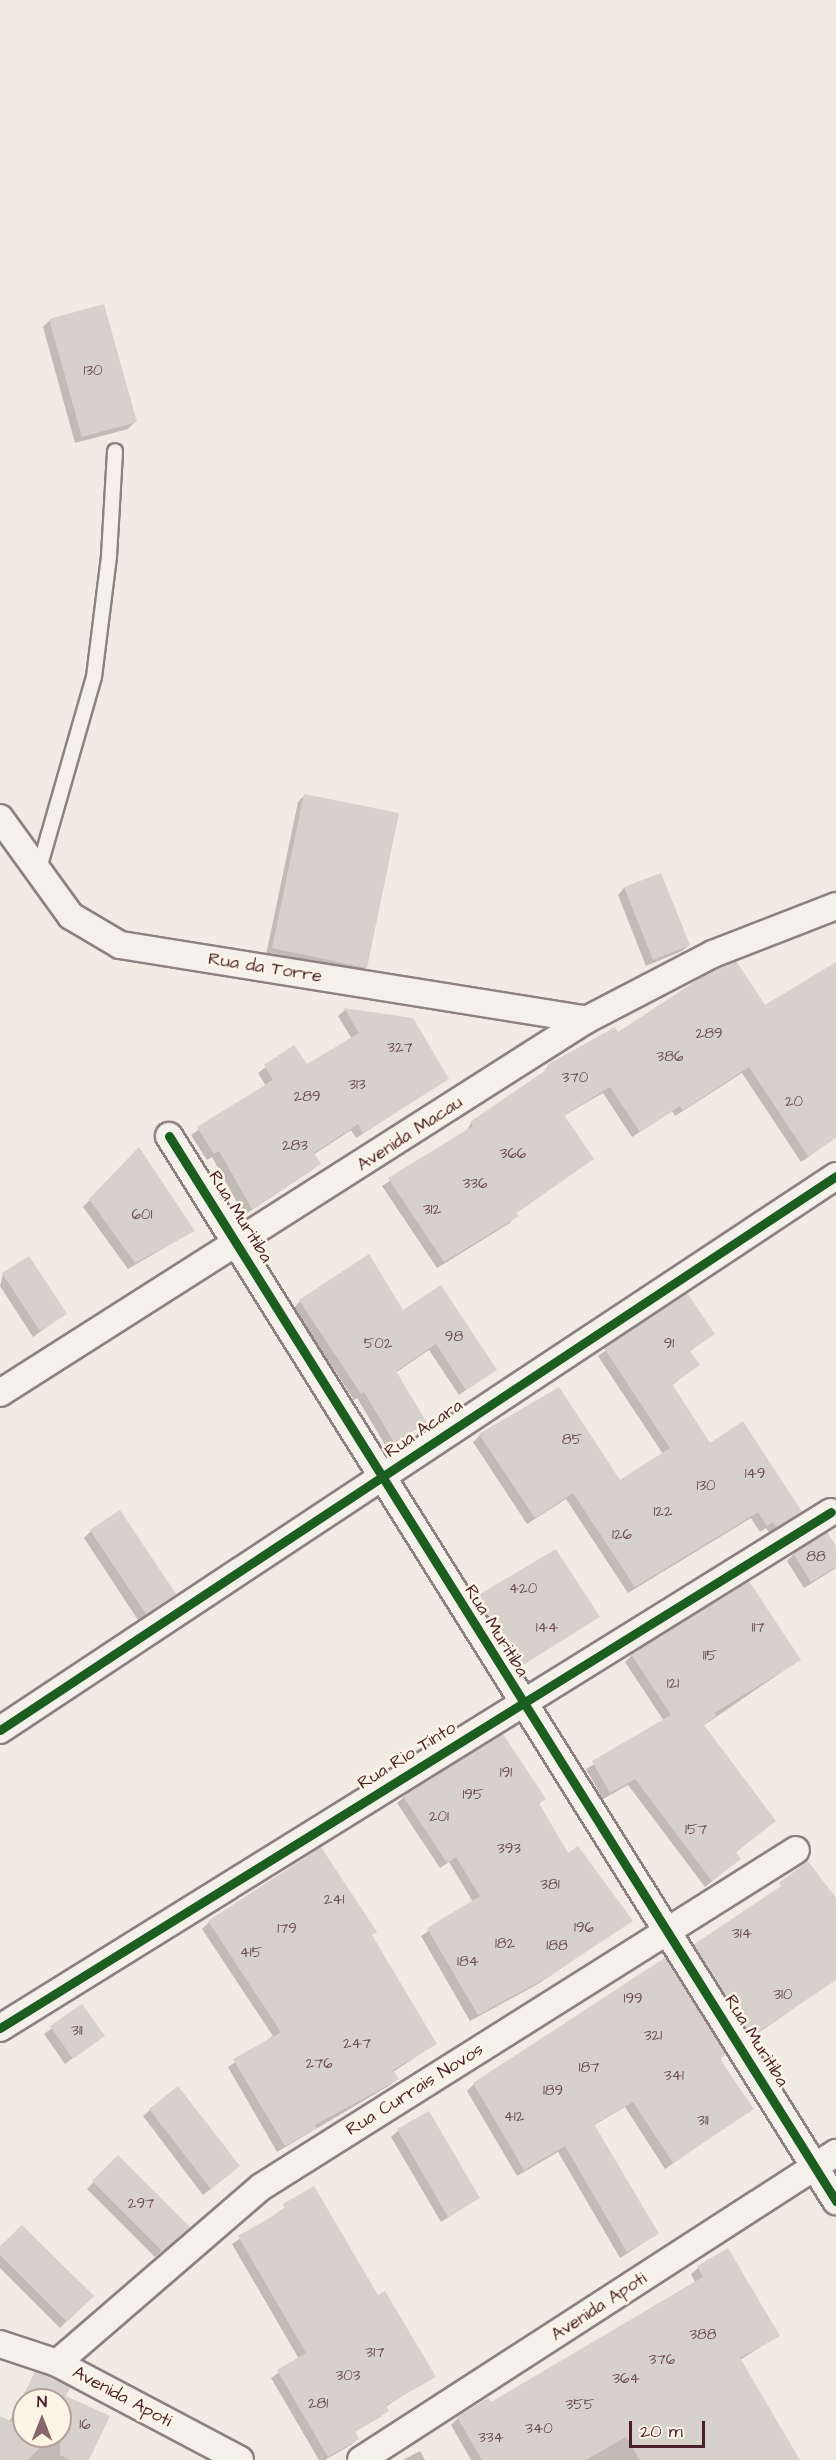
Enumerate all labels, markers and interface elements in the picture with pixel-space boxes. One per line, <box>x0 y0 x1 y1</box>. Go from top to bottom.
house number: 130 <box>83 362 103 380</box>
street label: Rua da Torre <box>207 948 323 988</box>
house number: 289 <box>696 1025 722 1043</box>
house number: 327 <box>387 1039 413 1057</box>
house number: 386 <box>657 1048 683 1066</box>
house number: 370 <box>562 1069 588 1087</box>
house number: 313 <box>348 1076 366 1094</box>
house number: 289 <box>294 1088 320 1106</box>
street label: Avenida Macau <box>353 1092 467 1176</box>
house number: 20 <box>785 1093 803 1111</box>
house number: 283 <box>282 1137 308 1155</box>
house number: 366 <box>500 1145 526 1163</box>
street label: Rua Muritiba <box>203 1167 277 1267</box>
house number: 336 <box>463 1175 487 1193</box>
house number: 312 <box>423 1201 441 1219</box>
house number: 601 <box>132 1206 152 1224</box>
house number: 98 <box>445 1328 463 1346</box>
house number: 502 <box>364 1335 392 1353</box>
house number: 91 <box>664 1335 674 1353</box>
street label: Rua Acara <box>381 1395 467 1463</box>
house number: 85 <box>562 1431 582 1449</box>
house number: 149 <box>745 1465 765 1483</box>
house number: 130 <box>696 1477 716 1495</box>
house number: 122 <box>653 1503 673 1521</box>
house number: 126 <box>612 1526 632 1544</box>
house number: 88 <box>806 1548 826 1566</box>
house number: 420 <box>509 1580 537 1598</box>
street label: Rua Muritiba <box>459 1581 533 1681</box>
house number: 144 <box>536 1619 558 1637</box>
house number: 117 <box>751 1619 765 1637</box>
house number: 115 <box>703 1647 717 1665</box>
house number: 121 <box>667 1675 679 1693</box>
street label: Rua Rio Tinto <box>354 1717 460 1795</box>
house number: 191 <box>500 1764 512 1782</box>
house number: 195 <box>462 1786 484 1804</box>
house number: 201 <box>429 1808 449 1826</box>
house number: 157 <box>685 1821 707 1839</box>
house number: 393 <box>497 1840 521 1858</box>
house number: 381 <box>540 1876 560 1894</box>
house number: 241 <box>324 1891 344 1909</box>
house number: 196 <box>574 1919 594 1937</box>
house number: 179 <box>277 1920 297 1938</box>
house number: 314 <box>732 1925 752 1943</box>
house number: 182 <box>495 1935 515 1953</box>
house number: 188 <box>546 1937 568 1955</box>
house number: 415 <box>240 1944 262 1962</box>
house number: 184 <box>457 1953 479 1971</box>
house number: 310 <box>773 1986 793 2004</box>
house number: 199 <box>624 1990 642 2008</box>
street label: Rua Muritiba <box>719 1991 793 2091</box>
house number: 311 <box>71 2022 83 2040</box>
house number: 321 <box>644 2027 662 2045</box>
house number: 247 <box>343 2035 371 2053</box>
street label: Rua Currais Novos <box>342 2039 488 2141</box>
house number: 276 <box>305 2055 333 2073</box>
house number: 187 <box>579 2059 599 2077</box>
house number: 341 <box>664 2067 684 2085</box>
house number: 189 <box>543 2082 563 2100</box>
house number: 412 <box>504 2108 524 2126</box>
house number: 311 <box>697 2112 709 2130</box>
house number: 297 <box>128 2195 154 2213</box>
street label: Avenida Apoti <box>547 2268 651 2346</box>
house number: 388 <box>689 2326 717 2344</box>
house number: 317 <box>366 2344 384 2362</box>
house number: 376 <box>649 2351 675 2369</box>
street label: Avenida Apoti <box>69 2362 175 2432</box>
house number: 303 <box>336 2367 360 2385</box>
house number: 364 <box>612 2370 640 2388</box>
north arrow <box>12 2388 72 2448</box>
text: N <box>37 2391 47 2413</box>
house number: 281 <box>308 2395 328 2413</box>
house number: 355 <box>566 2396 594 2414</box>
scale bar <box>632 2409 708 2447</box>
house number: 16 <box>79 2416 91 2434</box>
text: 20 m <box>640 2419 683 2444</box>
house number: 340 <box>525 2420 553 2438</box>
house number: 334 <box>478 2429 504 2447</box>

